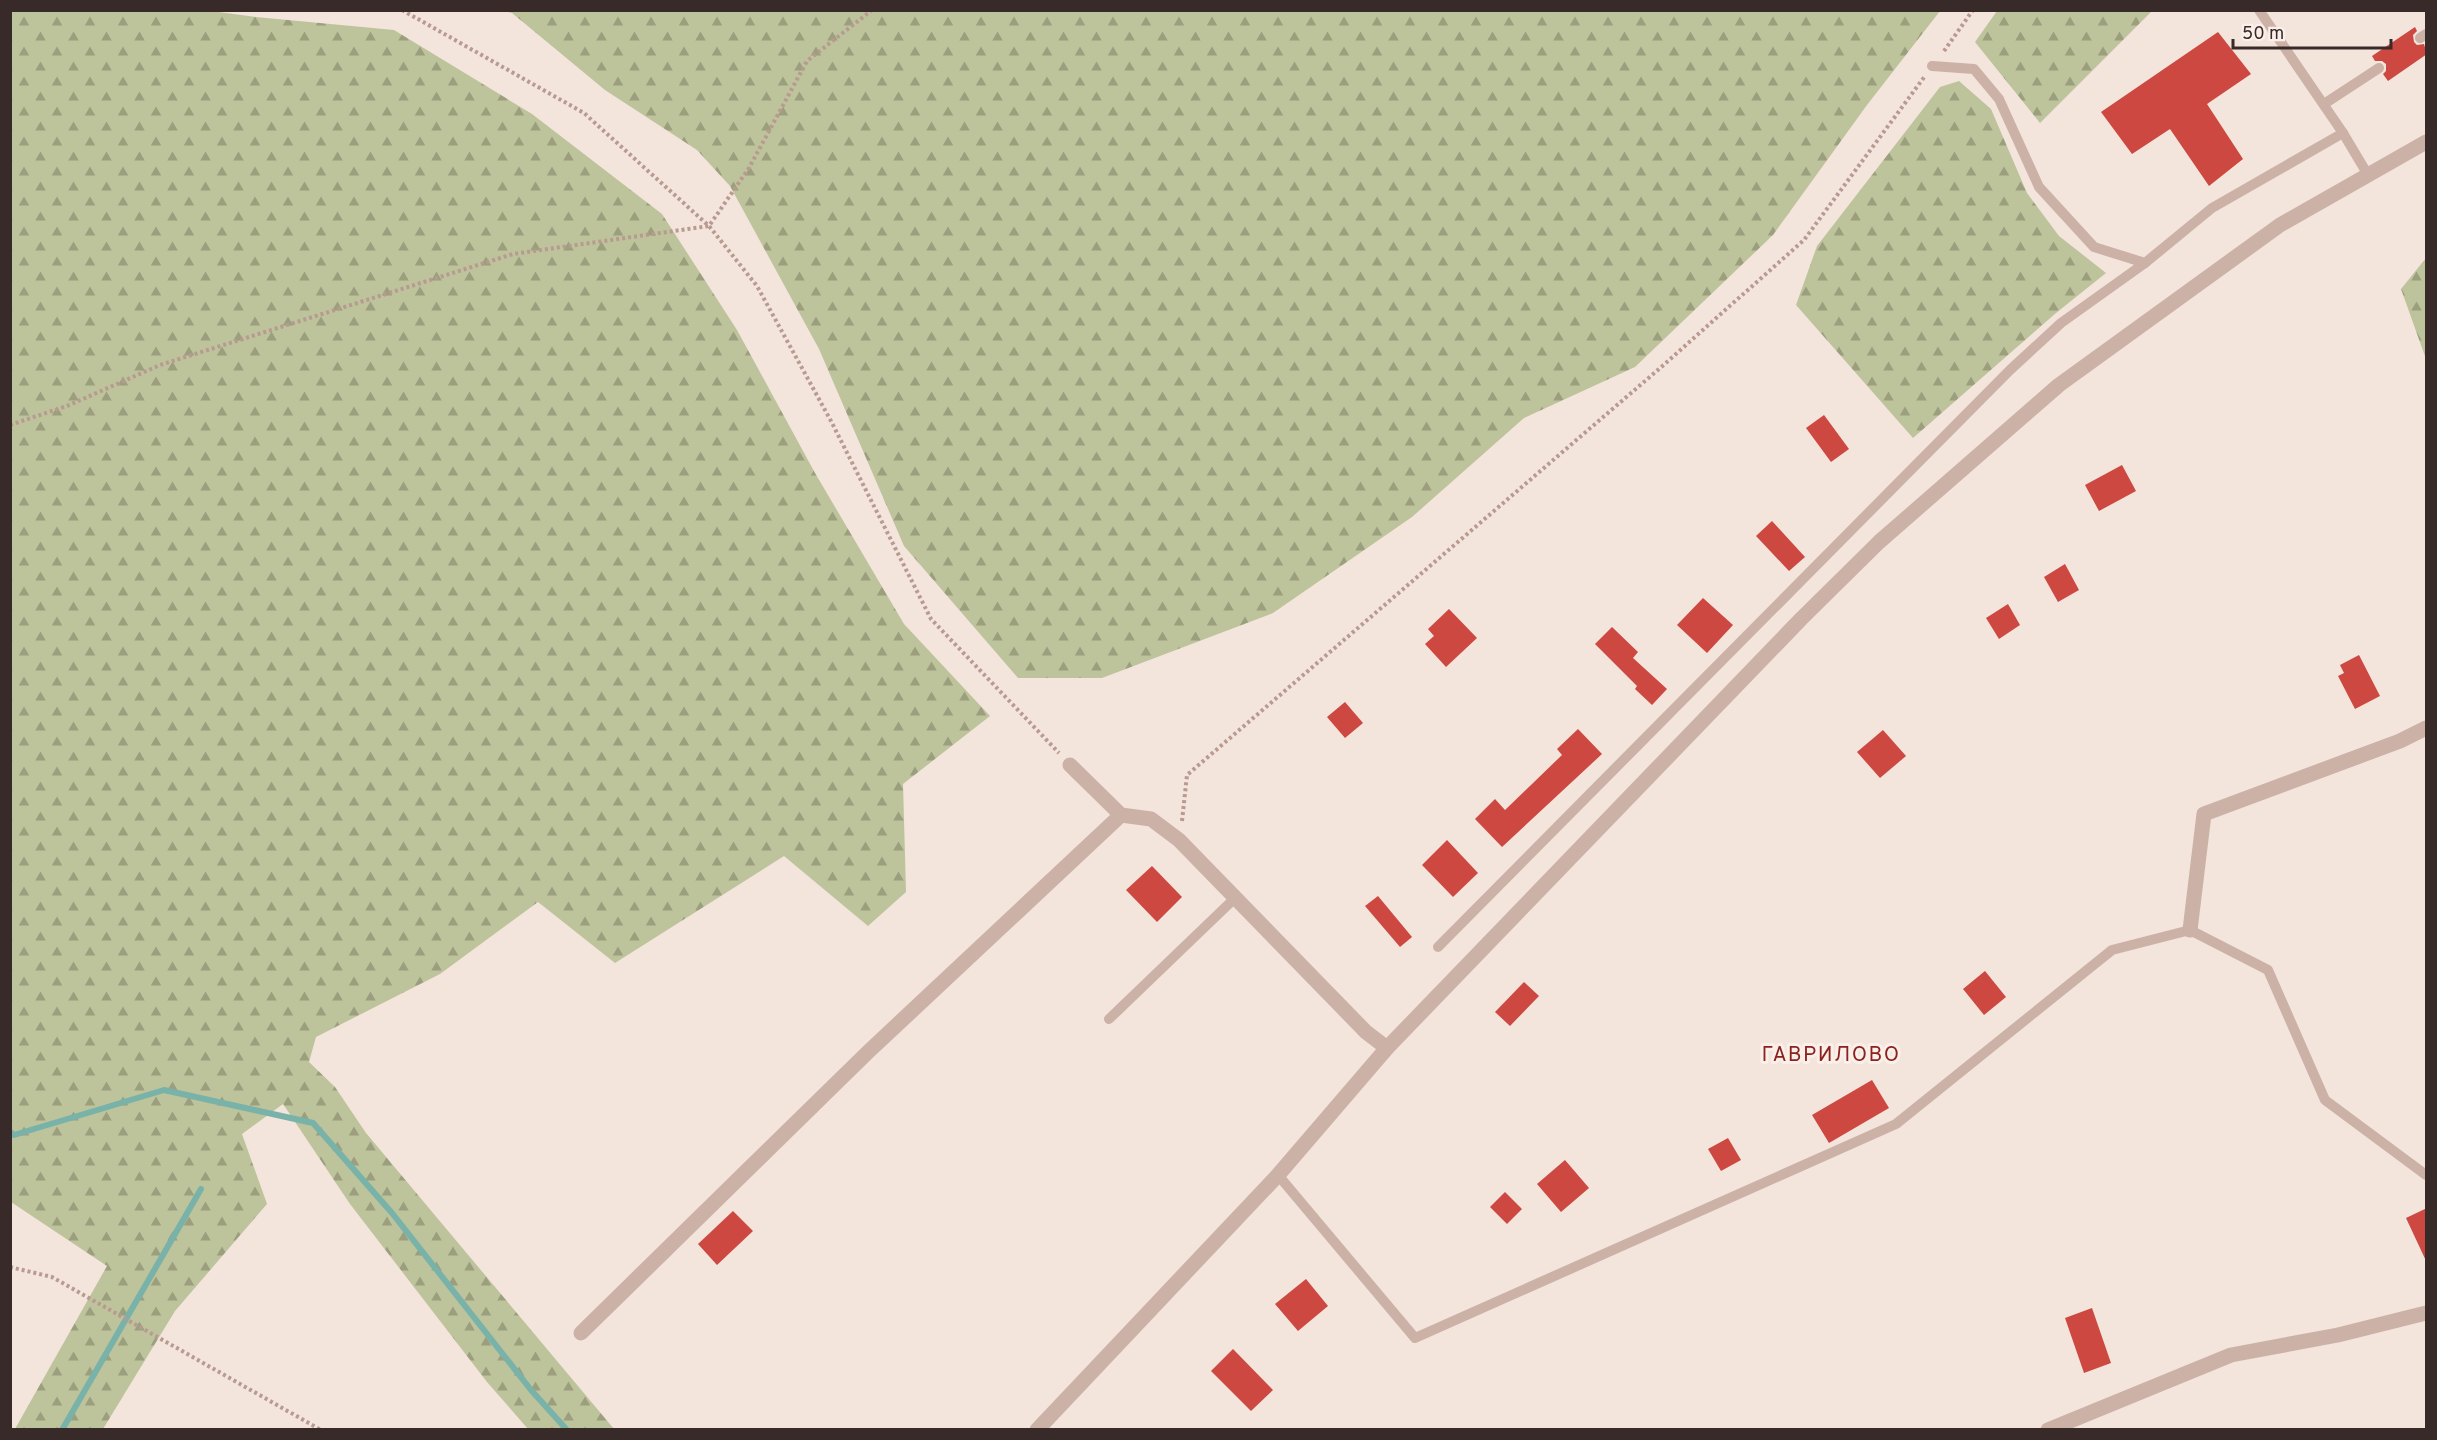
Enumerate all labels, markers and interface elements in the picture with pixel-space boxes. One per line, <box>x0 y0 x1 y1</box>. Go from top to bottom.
scale bar <box>2233 12 2390 50</box>
text: 50 m <box>2242 23 2284 46</box>
district label: ГАВРИЛОВО <box>1761 1042 1901 1069</box>

